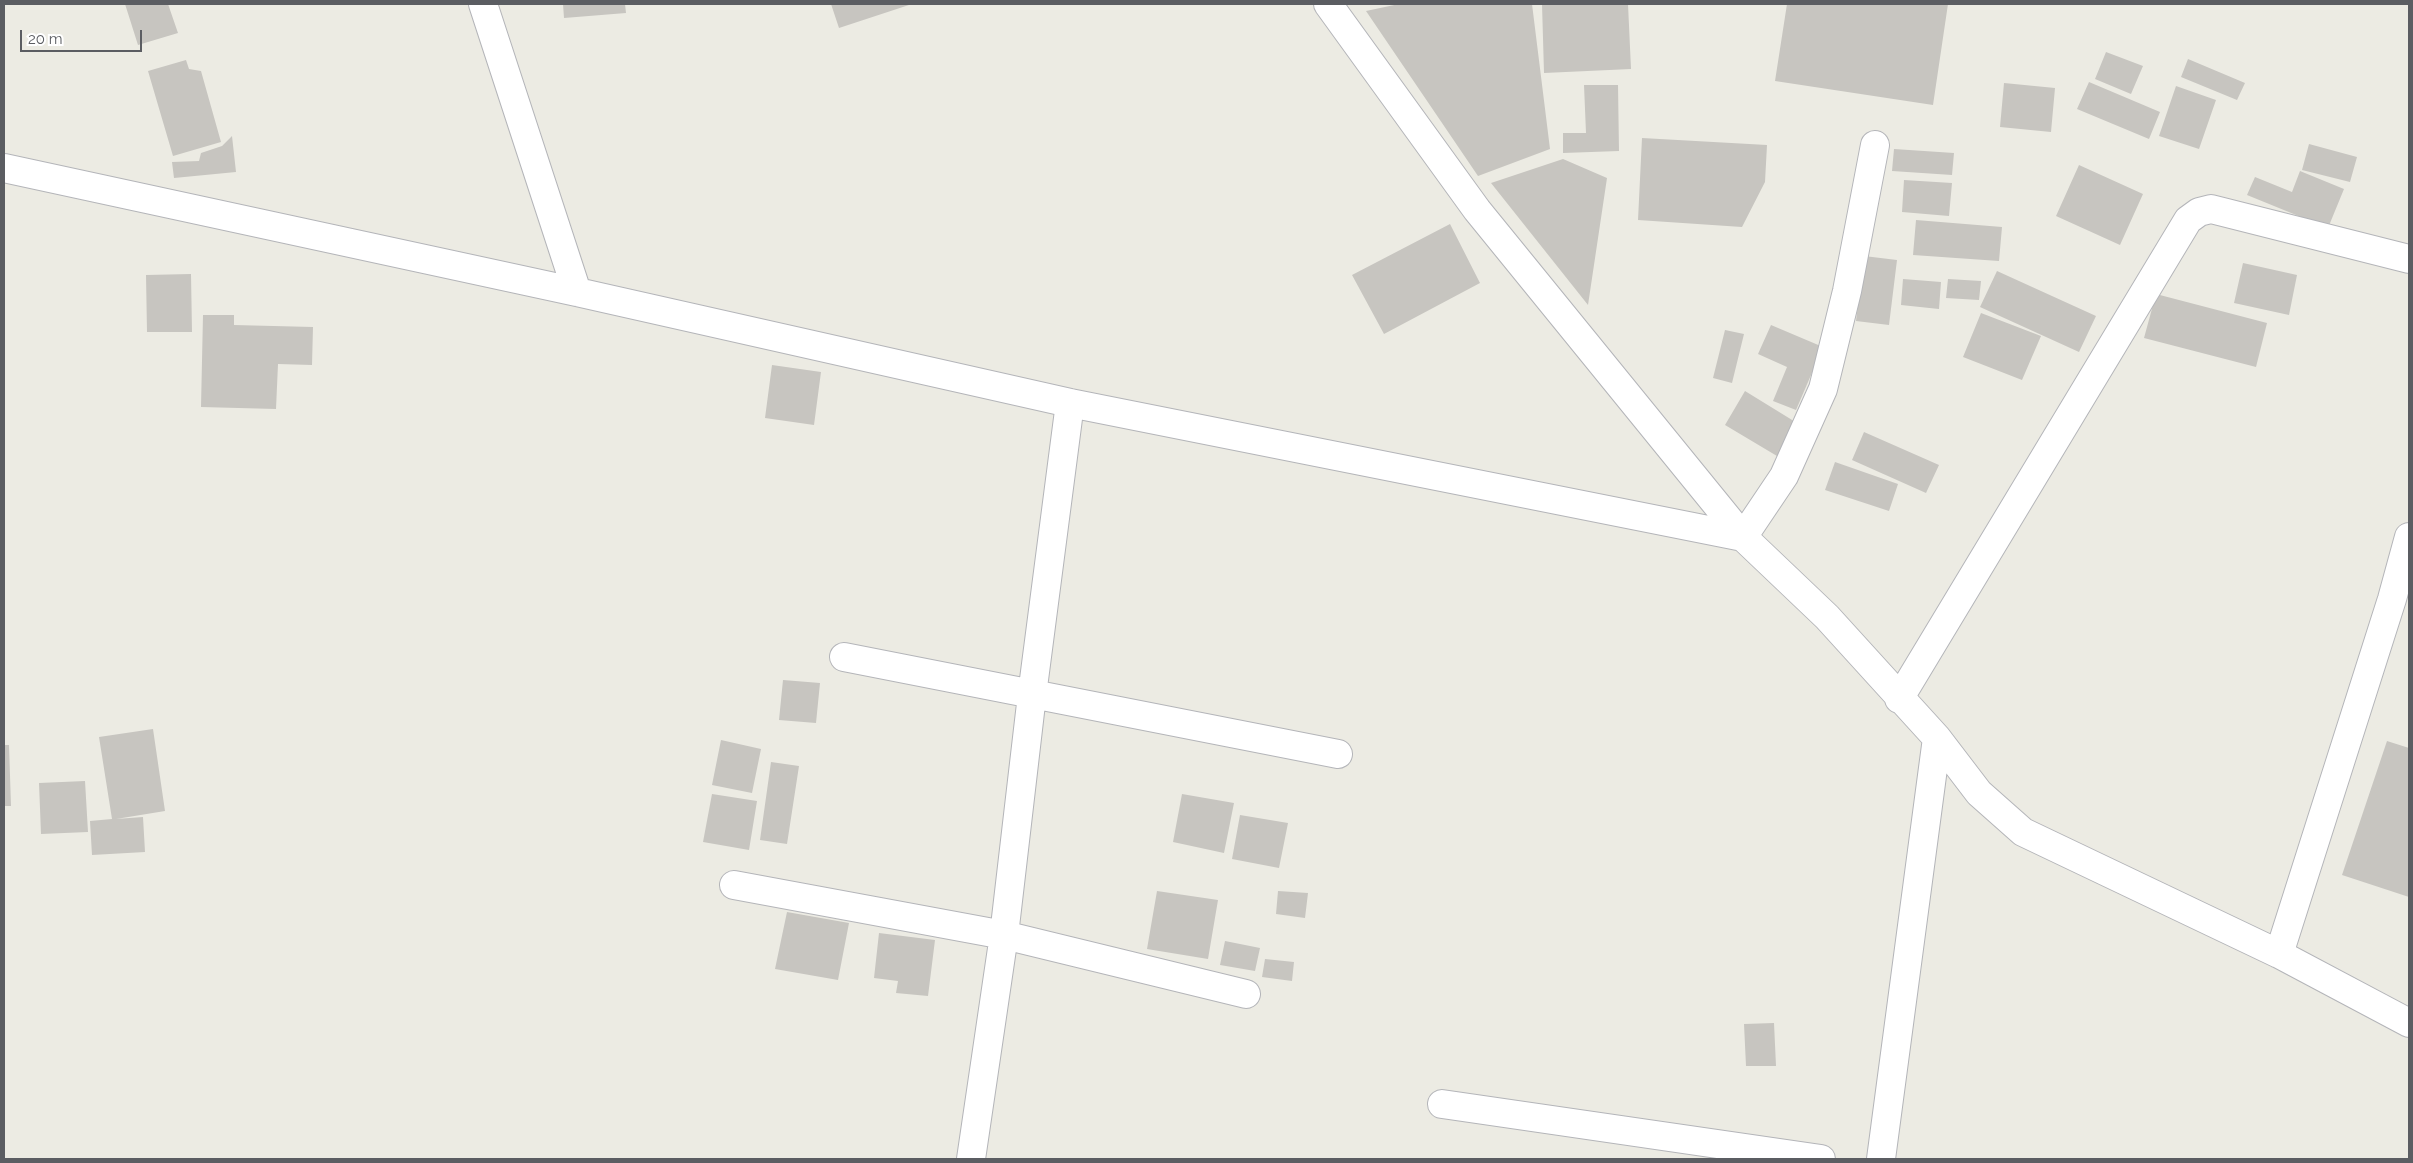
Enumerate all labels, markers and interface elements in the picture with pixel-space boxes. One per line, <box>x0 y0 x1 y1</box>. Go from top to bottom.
scale bar <box>22 20 145 52</box>
text: 20 m <box>28 30 63 48</box>

